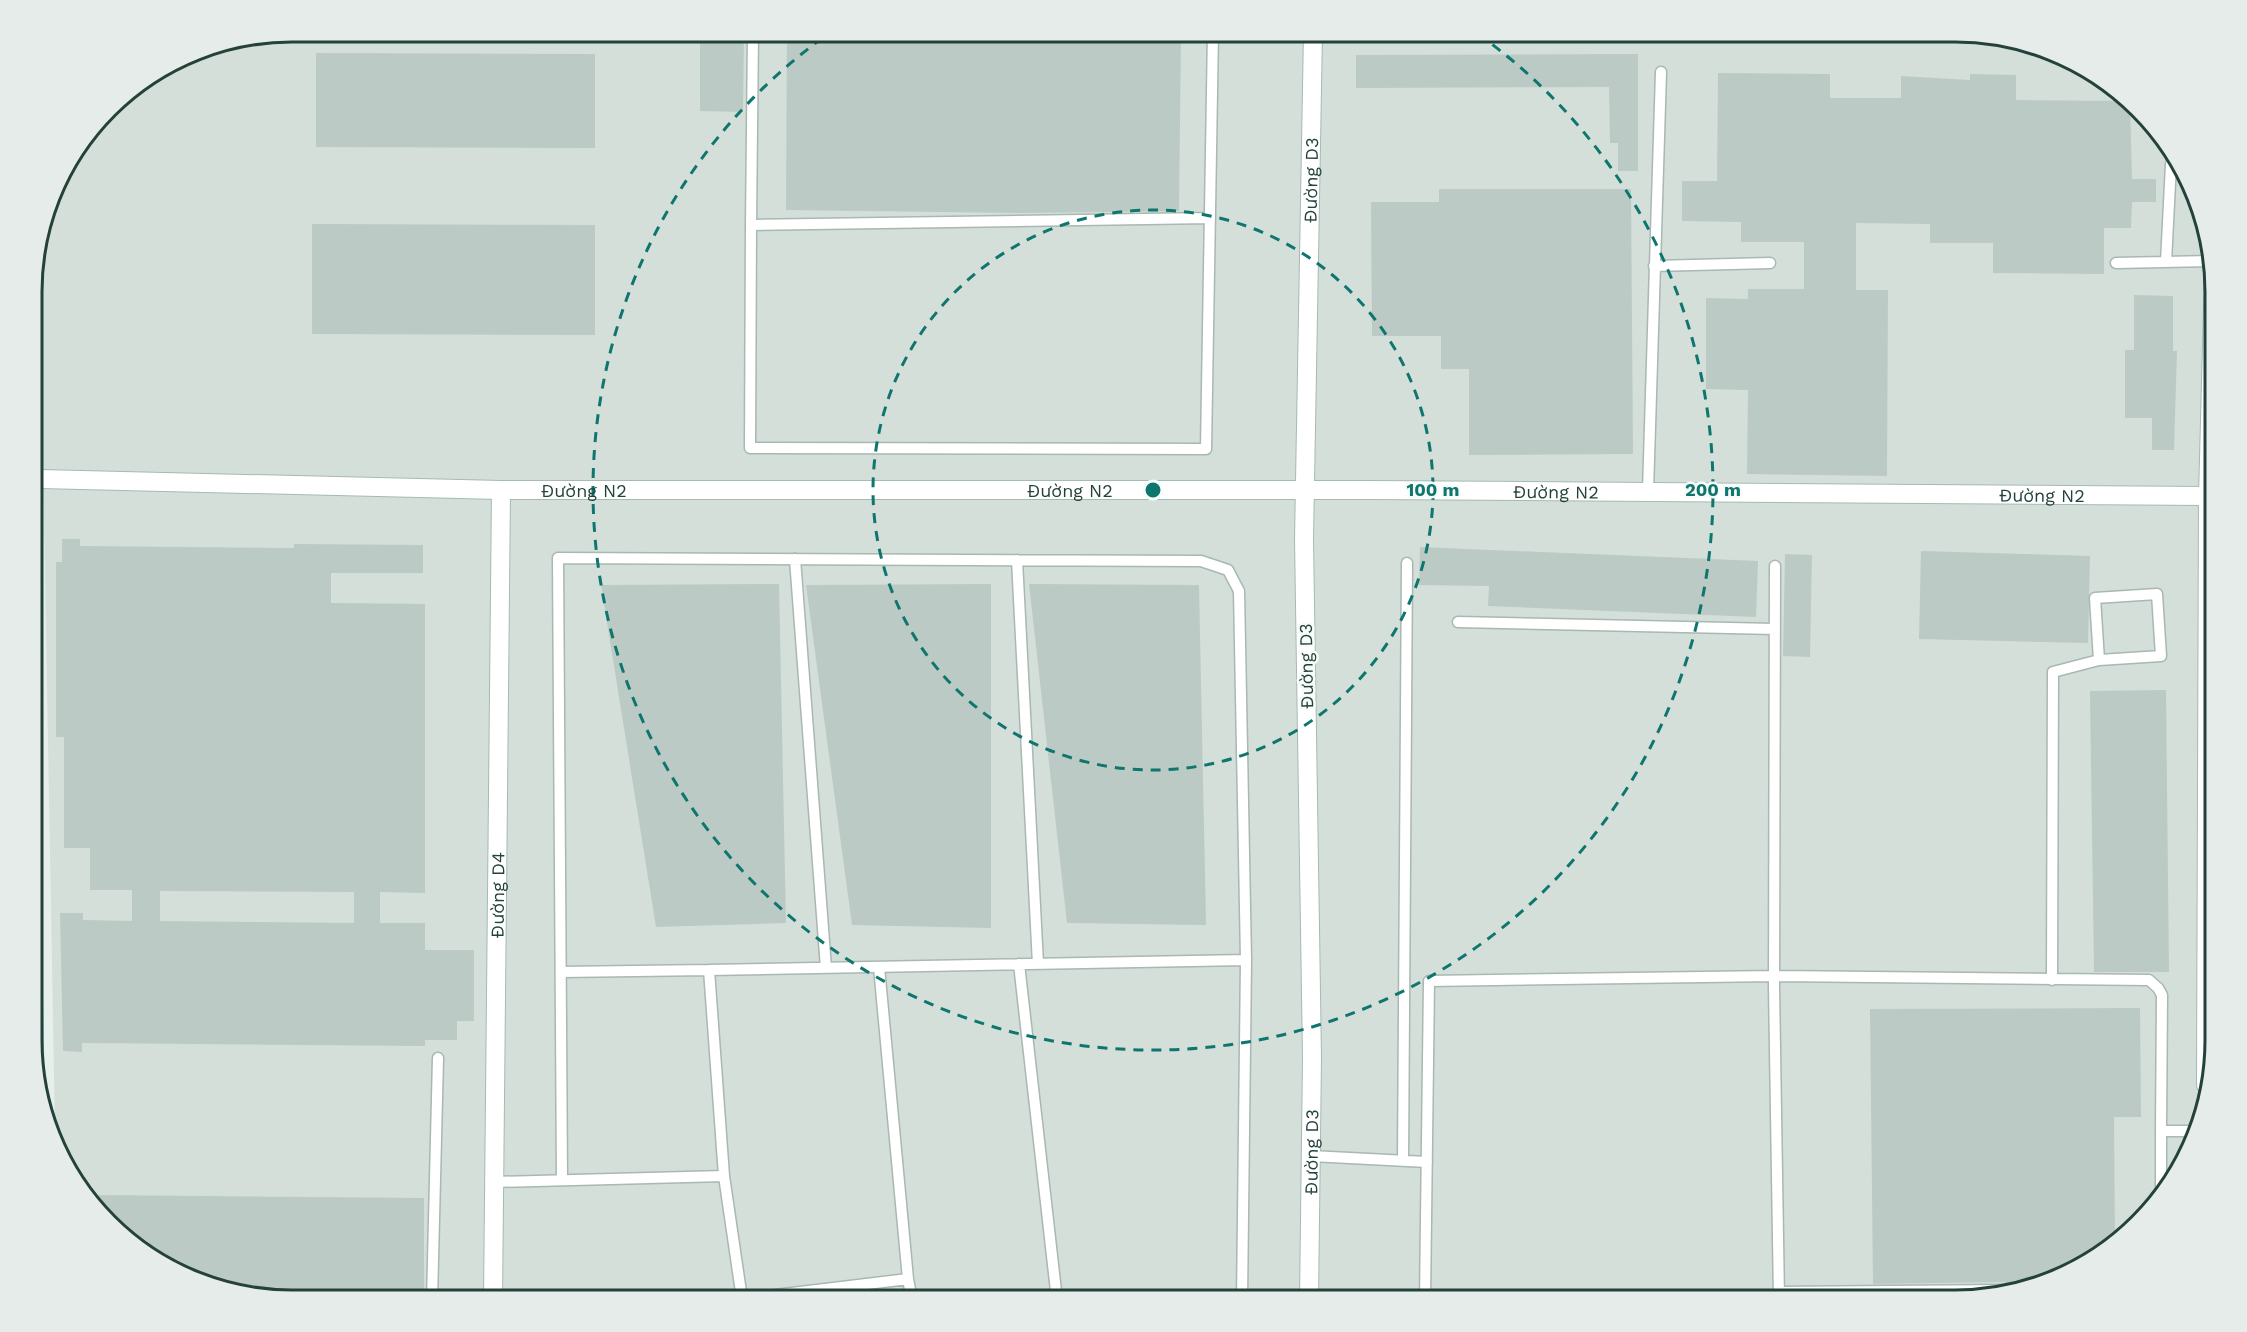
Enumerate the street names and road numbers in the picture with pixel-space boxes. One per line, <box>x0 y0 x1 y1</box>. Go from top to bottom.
street label: Đường D3 <box>1299 137 1322 223</box>
street label: Đường N2 <box>541 480 627 501</box>
street label: Đường N2 <box>1027 480 1113 501</box>
street label: Đường N2 <box>1513 481 1599 502</box>
street label: Đường N2 <box>1999 484 2085 506</box>
street label: Đường D3 <box>1295 623 1317 709</box>
street label: Đường D4 <box>486 852 508 938</box>
street label: Đường D3 <box>1300 1109 1322 1195</box>

